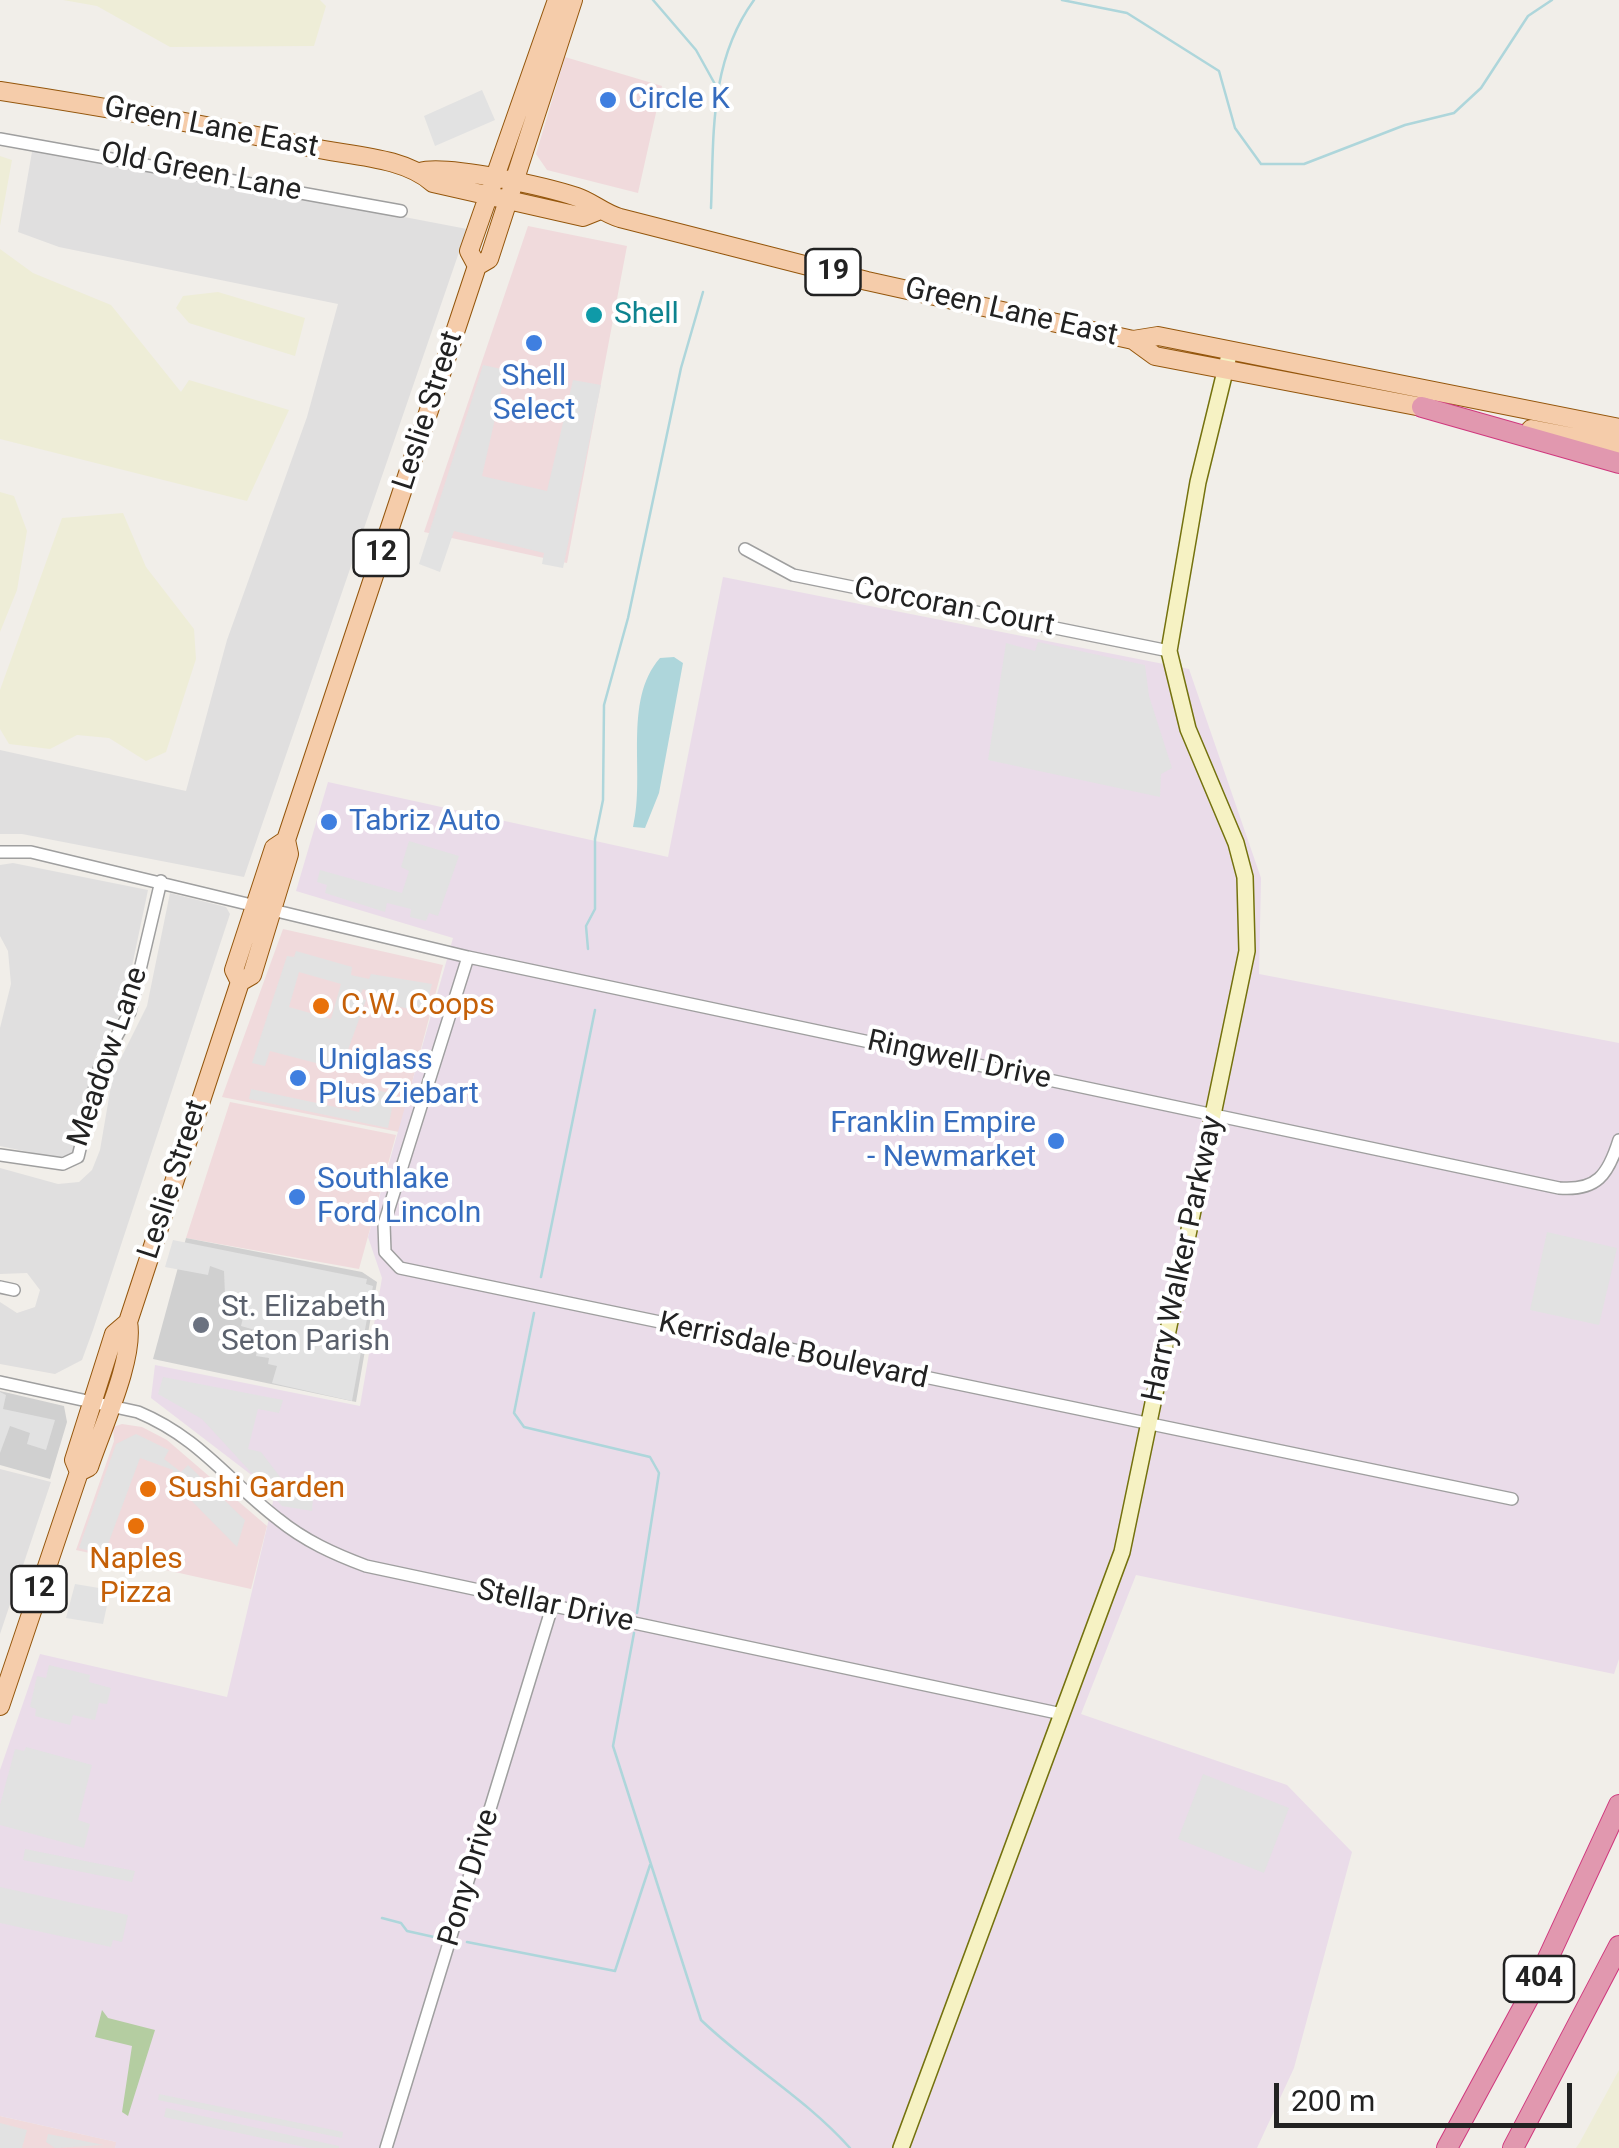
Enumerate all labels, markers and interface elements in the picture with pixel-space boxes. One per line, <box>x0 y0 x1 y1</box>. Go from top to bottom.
place label: Circle K <box>628 82 730 118</box>
marker: Circle K <box>597 89 619 111</box>
street label: Green Lane East <box>101 90 321 166</box>
street label: Old Green Lane <box>98 136 304 210</box>
road number: 19 <box>806 249 860 295</box>
street label: Green Lane East <box>901 271 1121 355</box>
place label: Shell <box>614 297 679 333</box>
marker: Shell <box>583 304 605 326</box>
street label: Leslie Street <box>386 327 472 495</box>
marker: Shell Select <box>523 332 545 354</box>
place label: Shell Select <box>493 359 575 430</box>
road number: 12 <box>354 530 408 576</box>
street label: Corcoran Court <box>851 571 1057 645</box>
place label: Tabriz Auto <box>349 804 501 840</box>
marker: Tabriz Auto <box>318 811 340 833</box>
street label: Meadow Lane <box>61 963 157 1151</box>
place label: C.W. Coops <box>341 988 495 1024</box>
marker: C.W. Coops <box>310 995 332 1017</box>
street label: Ringwell Drive <box>864 1024 1054 1098</box>
place label: Uniglass Plus Ziebart <box>318 1043 479 1114</box>
marker: Uniglass Plus Ziebart <box>287 1067 309 1089</box>
street label: Leslie Street <box>131 1096 217 1264</box>
place label: Franklin Empire - Newmarket <box>830 1106 1036 1176</box>
street label: Harry Walker Parkway <box>1136 1113 1232 1405</box>
marker: Franklin Empire - Newmarket <box>1045 1130 1067 1152</box>
place label: Southlake Ford Lincoln <box>317 1162 481 1232</box>
marker: Southlake Ford Lincoln <box>286 1186 308 1208</box>
place label: St. Elizabeth Seton Parish <box>221 1290 390 1360</box>
street label: Kerrisdale Boulevard <box>655 1306 931 1398</box>
marker: St. Elizabeth Seton Parish <box>190 1314 212 1336</box>
place label: Sushi Garden <box>168 1471 345 1507</box>
marker: Sushi Garden <box>137 1478 159 1500</box>
marker: Naples Pizza <box>125 1515 147 1537</box>
place label: Naples Pizza <box>89 1542 183 1612</box>
road number: 12 <box>12 1566 66 1612</box>
street label: Stellar Drive <box>473 1573 637 1641</box>
street label: Pony Drive <box>432 1805 508 1951</box>
road number: 404 <box>1504 1956 1574 2002</box>
scale bar <box>1279 2063 1576 2125</box>
text: 200 m <box>1291 2083 1375 2118</box>

